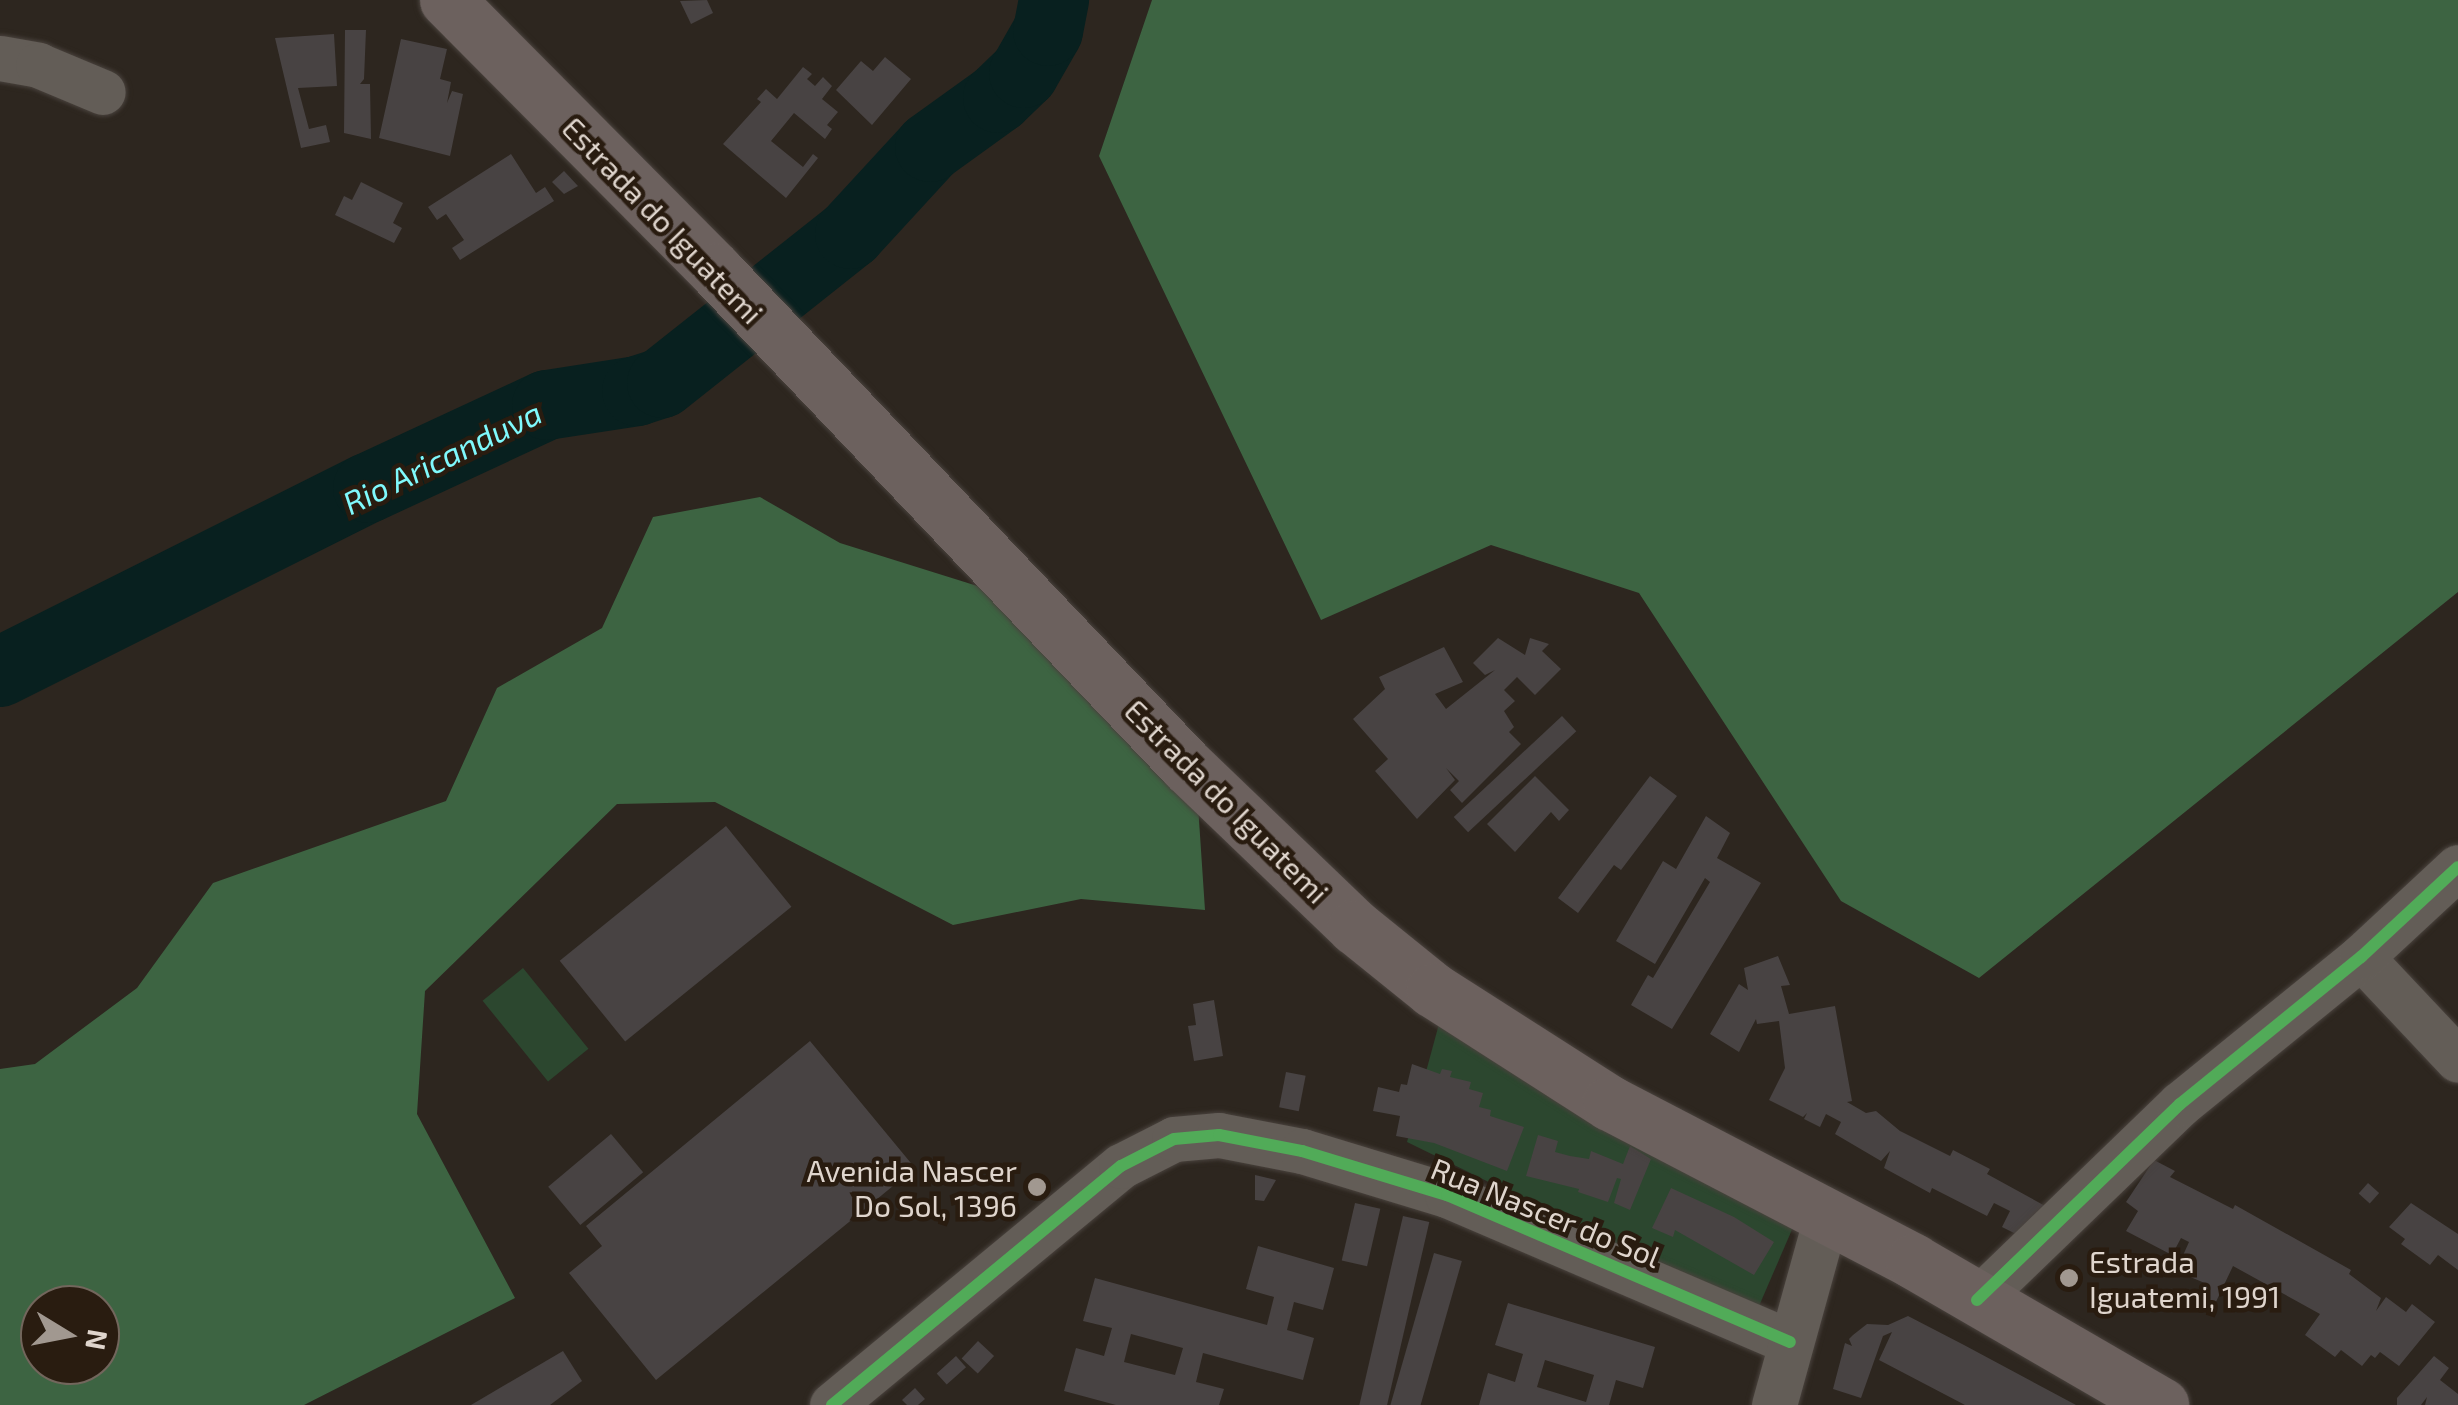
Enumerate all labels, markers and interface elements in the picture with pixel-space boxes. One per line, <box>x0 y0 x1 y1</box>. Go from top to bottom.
street label: Estrada do Iguatemi <box>555 109 771 331</box>
water label: Rio Aricanduva <box>336 392 548 522</box>
street label: Estrada do Iguatemi <box>1118 692 1336 910</box>
street label: Rua Nascer do Sol <box>1426 1149 1666 1275</box>
place label: Avenida Nascer Do Sol, 1396 <box>806 1152 1017 1222</box>
marker: Avenida Nascer Do Sol, 1396 <box>1026 1176 1048 1198</box>
place label: Estrada Iguatemi, 1991 <box>2089 1243 2280 1314</box>
marker: Estrada Iguatemi, 1991 <box>2058 1267 2080 1289</box>
north arrow <box>20 1285 120 1385</box>
text: N <box>79 1327 116 1353</box>

